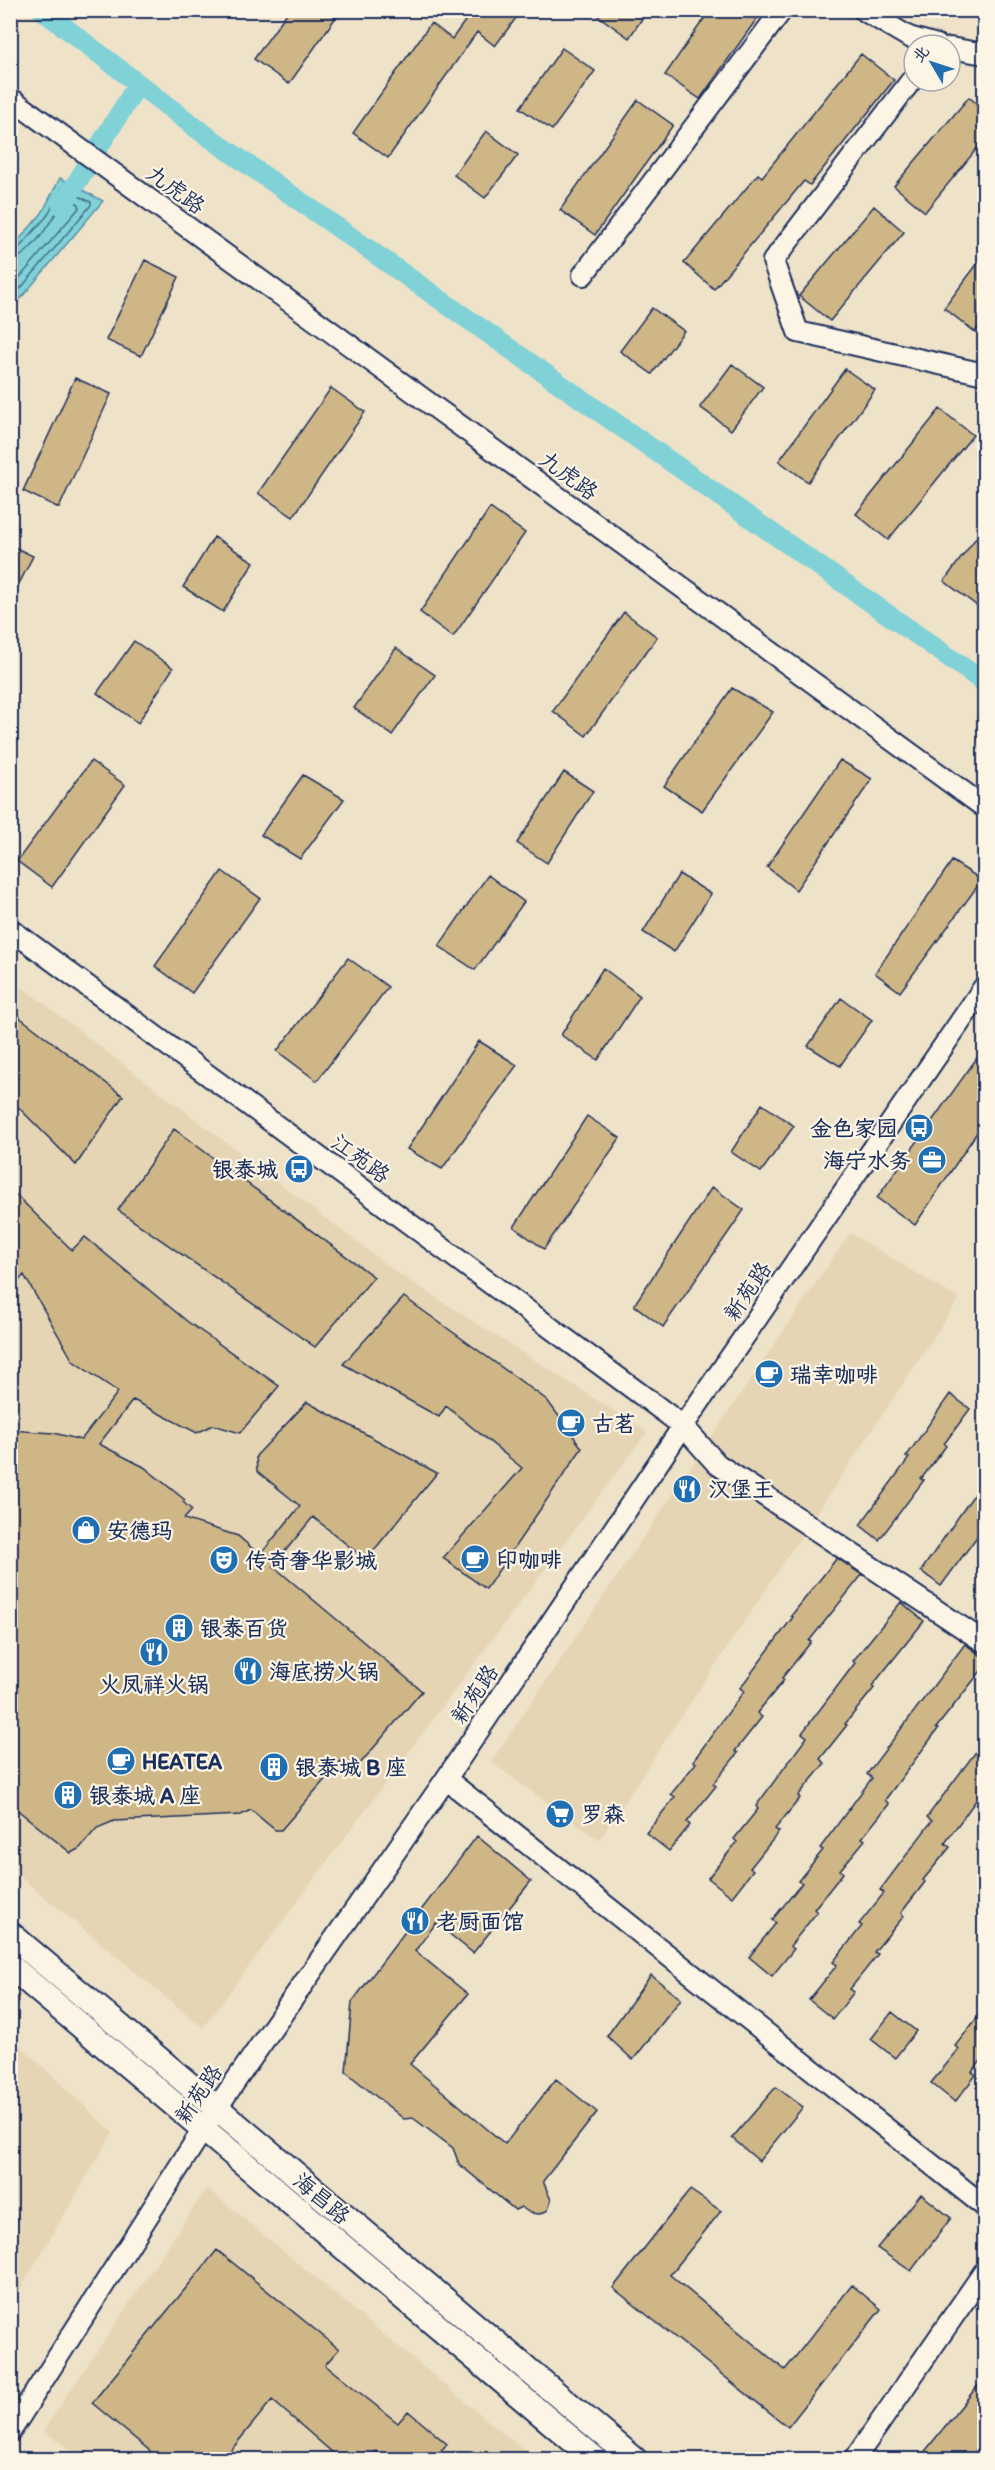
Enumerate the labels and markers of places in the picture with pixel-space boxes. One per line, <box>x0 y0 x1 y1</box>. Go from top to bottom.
bus stop icon: 金色家园 <box>903 1112 935 1144</box>
place label: 金色家园 <box>810 1115 898 1142</box>
office icon: 海宁水务 <box>916 1144 948 1176</box>
place label: 海宁水务 <box>823 1147 911 1174</box>
bus stop icon: 银泰城 <box>283 1153 315 1185</box>
place label: 银泰城 <box>212 1156 278 1183</box>
cafe icon: 瑞幸咖啡 <box>753 1358 785 1390</box>
place label: 瑞幸咖啡 <box>790 1361 878 1388</box>
cafe icon: 古茗 <box>555 1407 587 1439</box>
place label: 古茗 <box>592 1410 636 1437</box>
restaurant icon: 汉堡王 <box>671 1473 703 1505</box>
place label: 汉堡王 <box>708 1476 774 1503</box>
shop icon: 安德玛 <box>70 1514 102 1546</box>
place label: 安德玛 <box>107 1517 173 1544</box>
cafe icon: 印咖啡 <box>459 1543 491 1575</box>
theatre icon: 传奇奢华影城 <box>208 1544 240 1576</box>
place label: 印咖啡 <box>496 1546 562 1573</box>
place label: 传奇奢华影城 <box>245 1547 377 1574</box>
building icon: 银泰百货 <box>163 1612 195 1644</box>
place label: 银泰百货 <box>200 1615 288 1642</box>
restaurant icon: 火凤祥火锅 <box>138 1636 170 1668</box>
restaurant icon: 海底捞火锅 <box>232 1655 264 1687</box>
place label: 海底捞火锅 <box>269 1658 379 1685</box>
place label: 火凤祥火锅 <box>99 1671 209 1698</box>
cafe icon: HEATEA <box>105 1745 137 1777</box>
place label: HEATEA <box>142 1748 223 1775</box>
building icon: 银泰城 B 座 <box>258 1751 290 1783</box>
place label: 银泰城 B 座 <box>295 1754 407 1781</box>
building icon: 银泰城 A 座 <box>52 1779 84 1811</box>
place label: 银泰城 A 座 <box>89 1782 201 1809</box>
supermarket icon: 罗森 <box>544 1798 576 1830</box>
place label: 罗森 <box>581 1801 625 1828</box>
restaurant icon: 老厨面馆 <box>399 1905 431 1937</box>
place label: 老厨面馆 <box>436 1908 524 1935</box>

